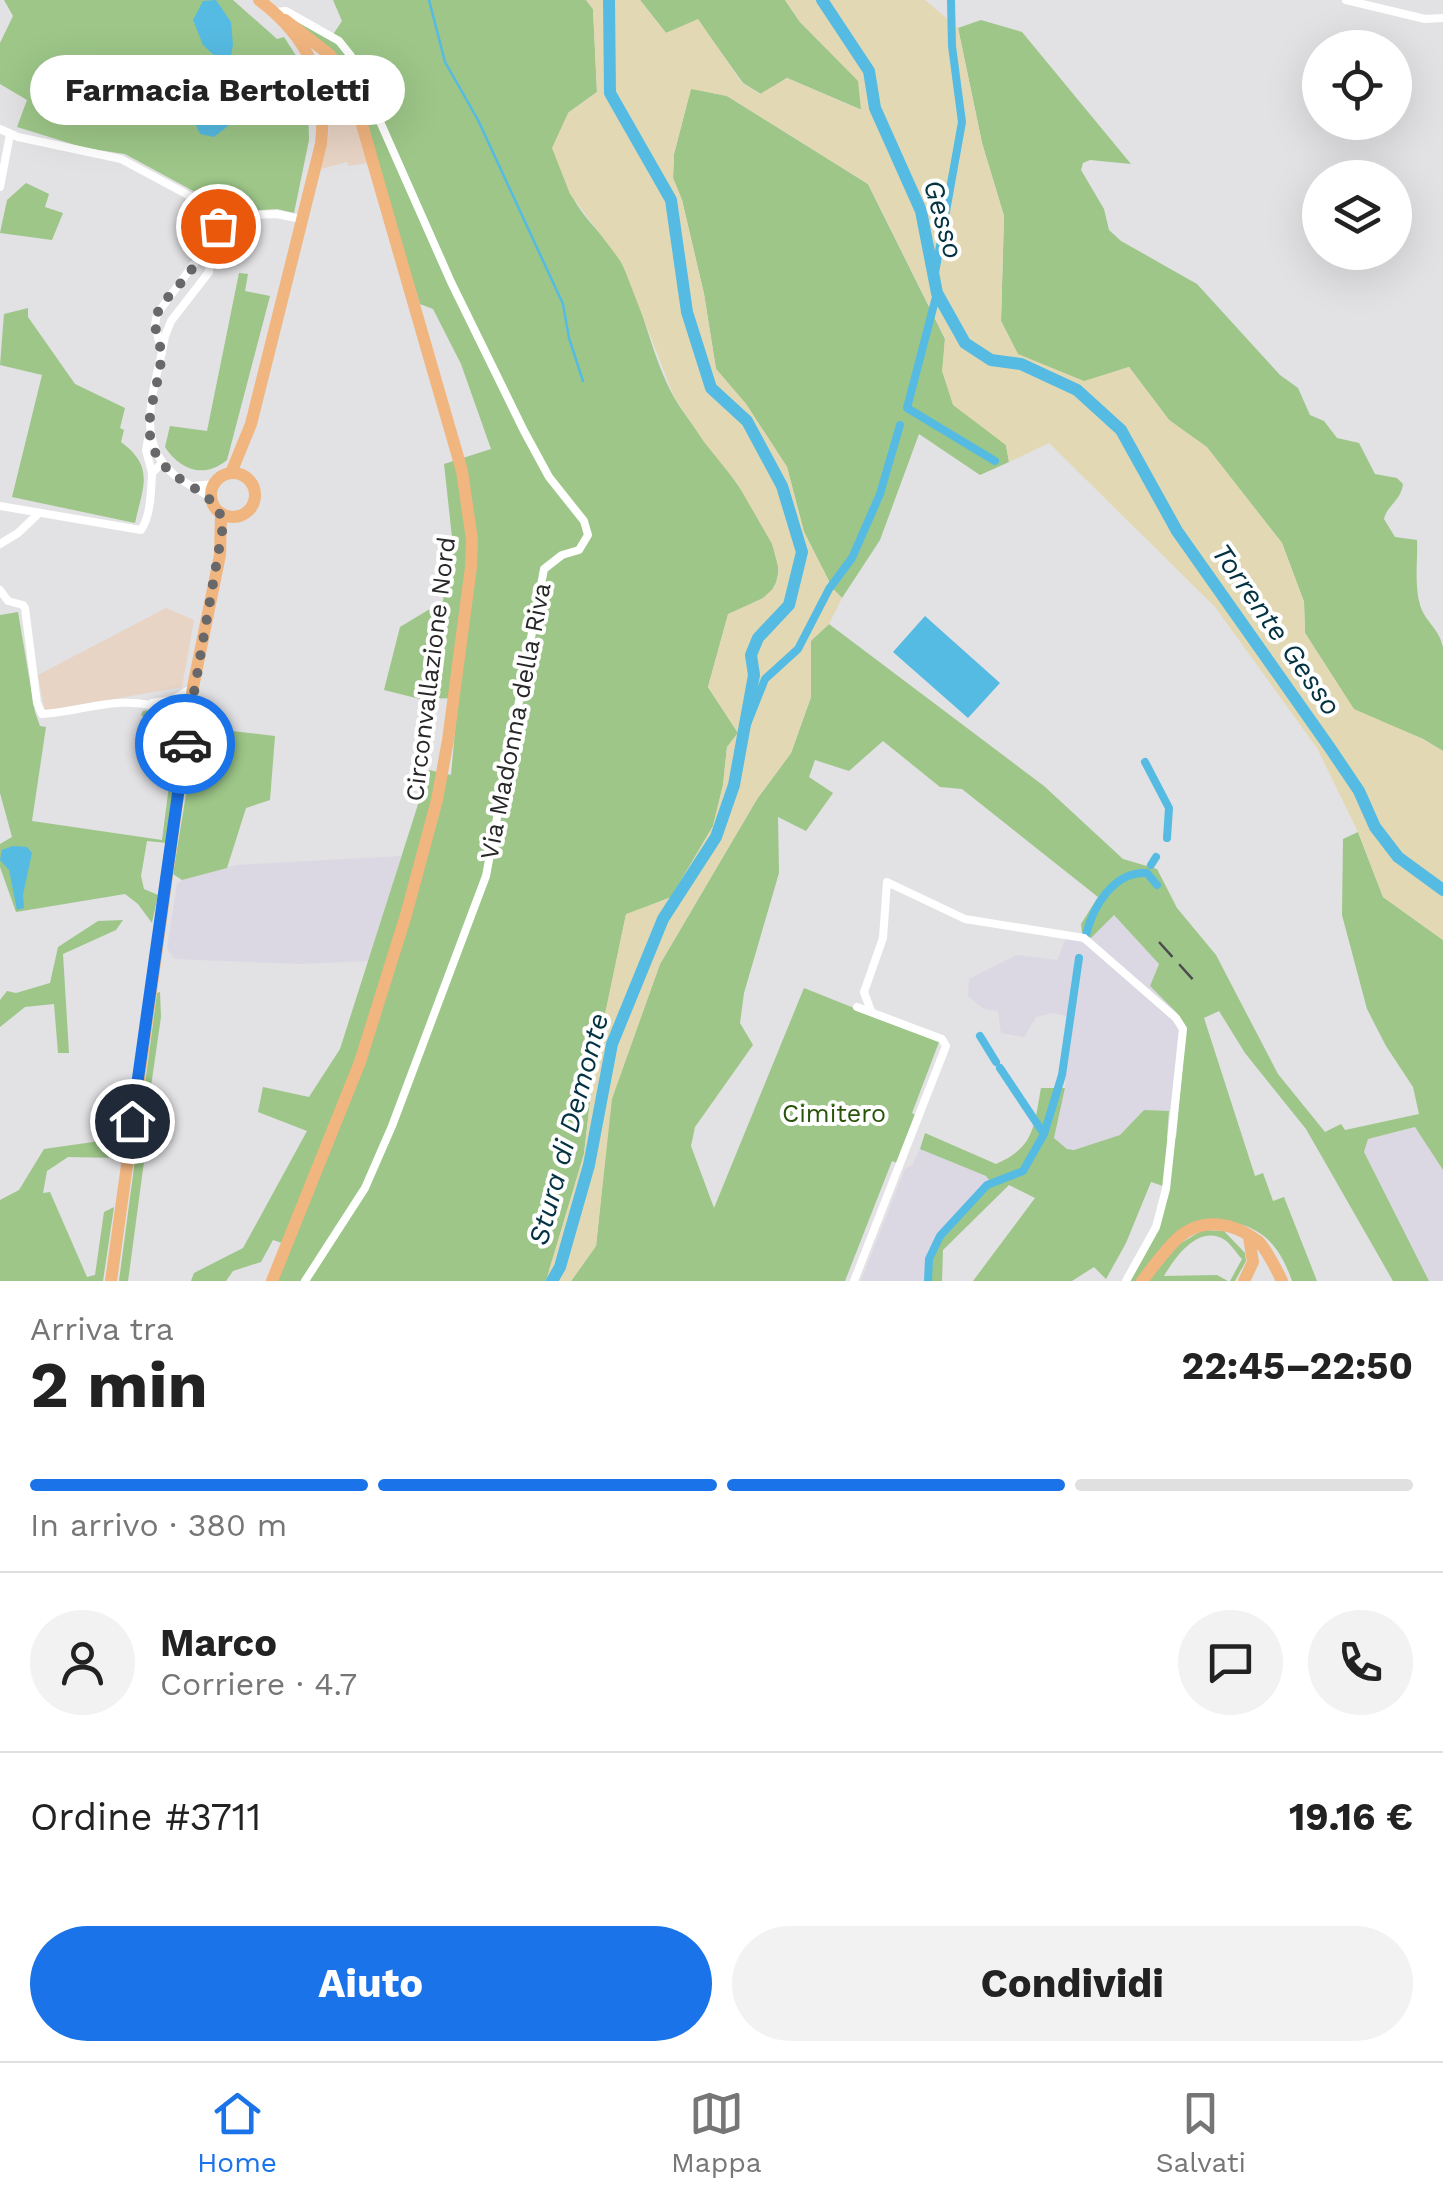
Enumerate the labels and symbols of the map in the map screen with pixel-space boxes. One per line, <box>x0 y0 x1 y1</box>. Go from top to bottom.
callout: Farmacia Bertoletti <box>31 56 406 126</box>
water label: Gesso <box>917 176 971 263</box>
pin <box>176 184 261 269</box>
street label: Circonvallazione Nord <box>400 535 461 803</box>
water label: Torrente Gesso <box>1205 537 1348 722</box>
street label: Via Madonna della Riva <box>474 580 557 862</box>
courier <box>135 694 235 794</box>
water label: Stura di Demonte <box>522 1009 615 1249</box>
pin <box>90 1079 175 1164</box>
park label: Cimitero <box>782 1099 886 1128</box>

